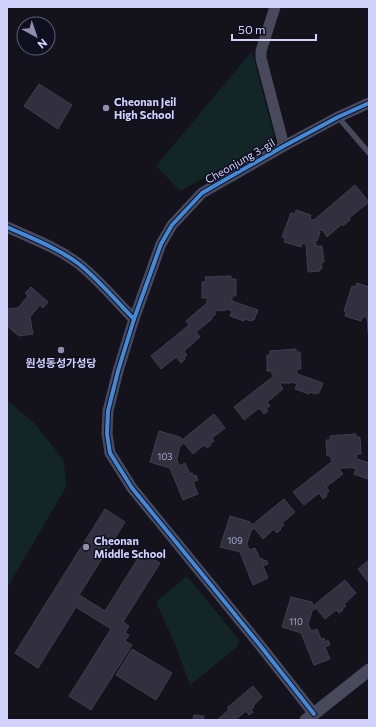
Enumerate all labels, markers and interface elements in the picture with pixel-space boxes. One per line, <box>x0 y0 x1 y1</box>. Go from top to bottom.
north arrow <box>16 16 56 56</box>
scale bar <box>232 16 316 42</box>
text: 50 m <box>238 22 266 36</box>
text: N <box>35 36 50 52</box>
place label: Cheonan Jeil High School <box>114 95 176 121</box>
marker: Cheonan Jeil High School <box>101 103 111 113</box>
street label: Cheonjung 3-gil <box>203 135 277 186</box>
marker: 원성동성가성당 <box>56 345 66 355</box>
place label: 원성동성가성당 <box>26 356 96 369</box>
house number: 103 <box>158 451 172 462</box>
place label: Cheonan Middle School <box>94 534 166 560</box>
house number: 109 <box>227 535 243 546</box>
marker: Cheonan Middle School <box>81 542 91 552</box>
house number: 110 <box>289 616 303 627</box>

